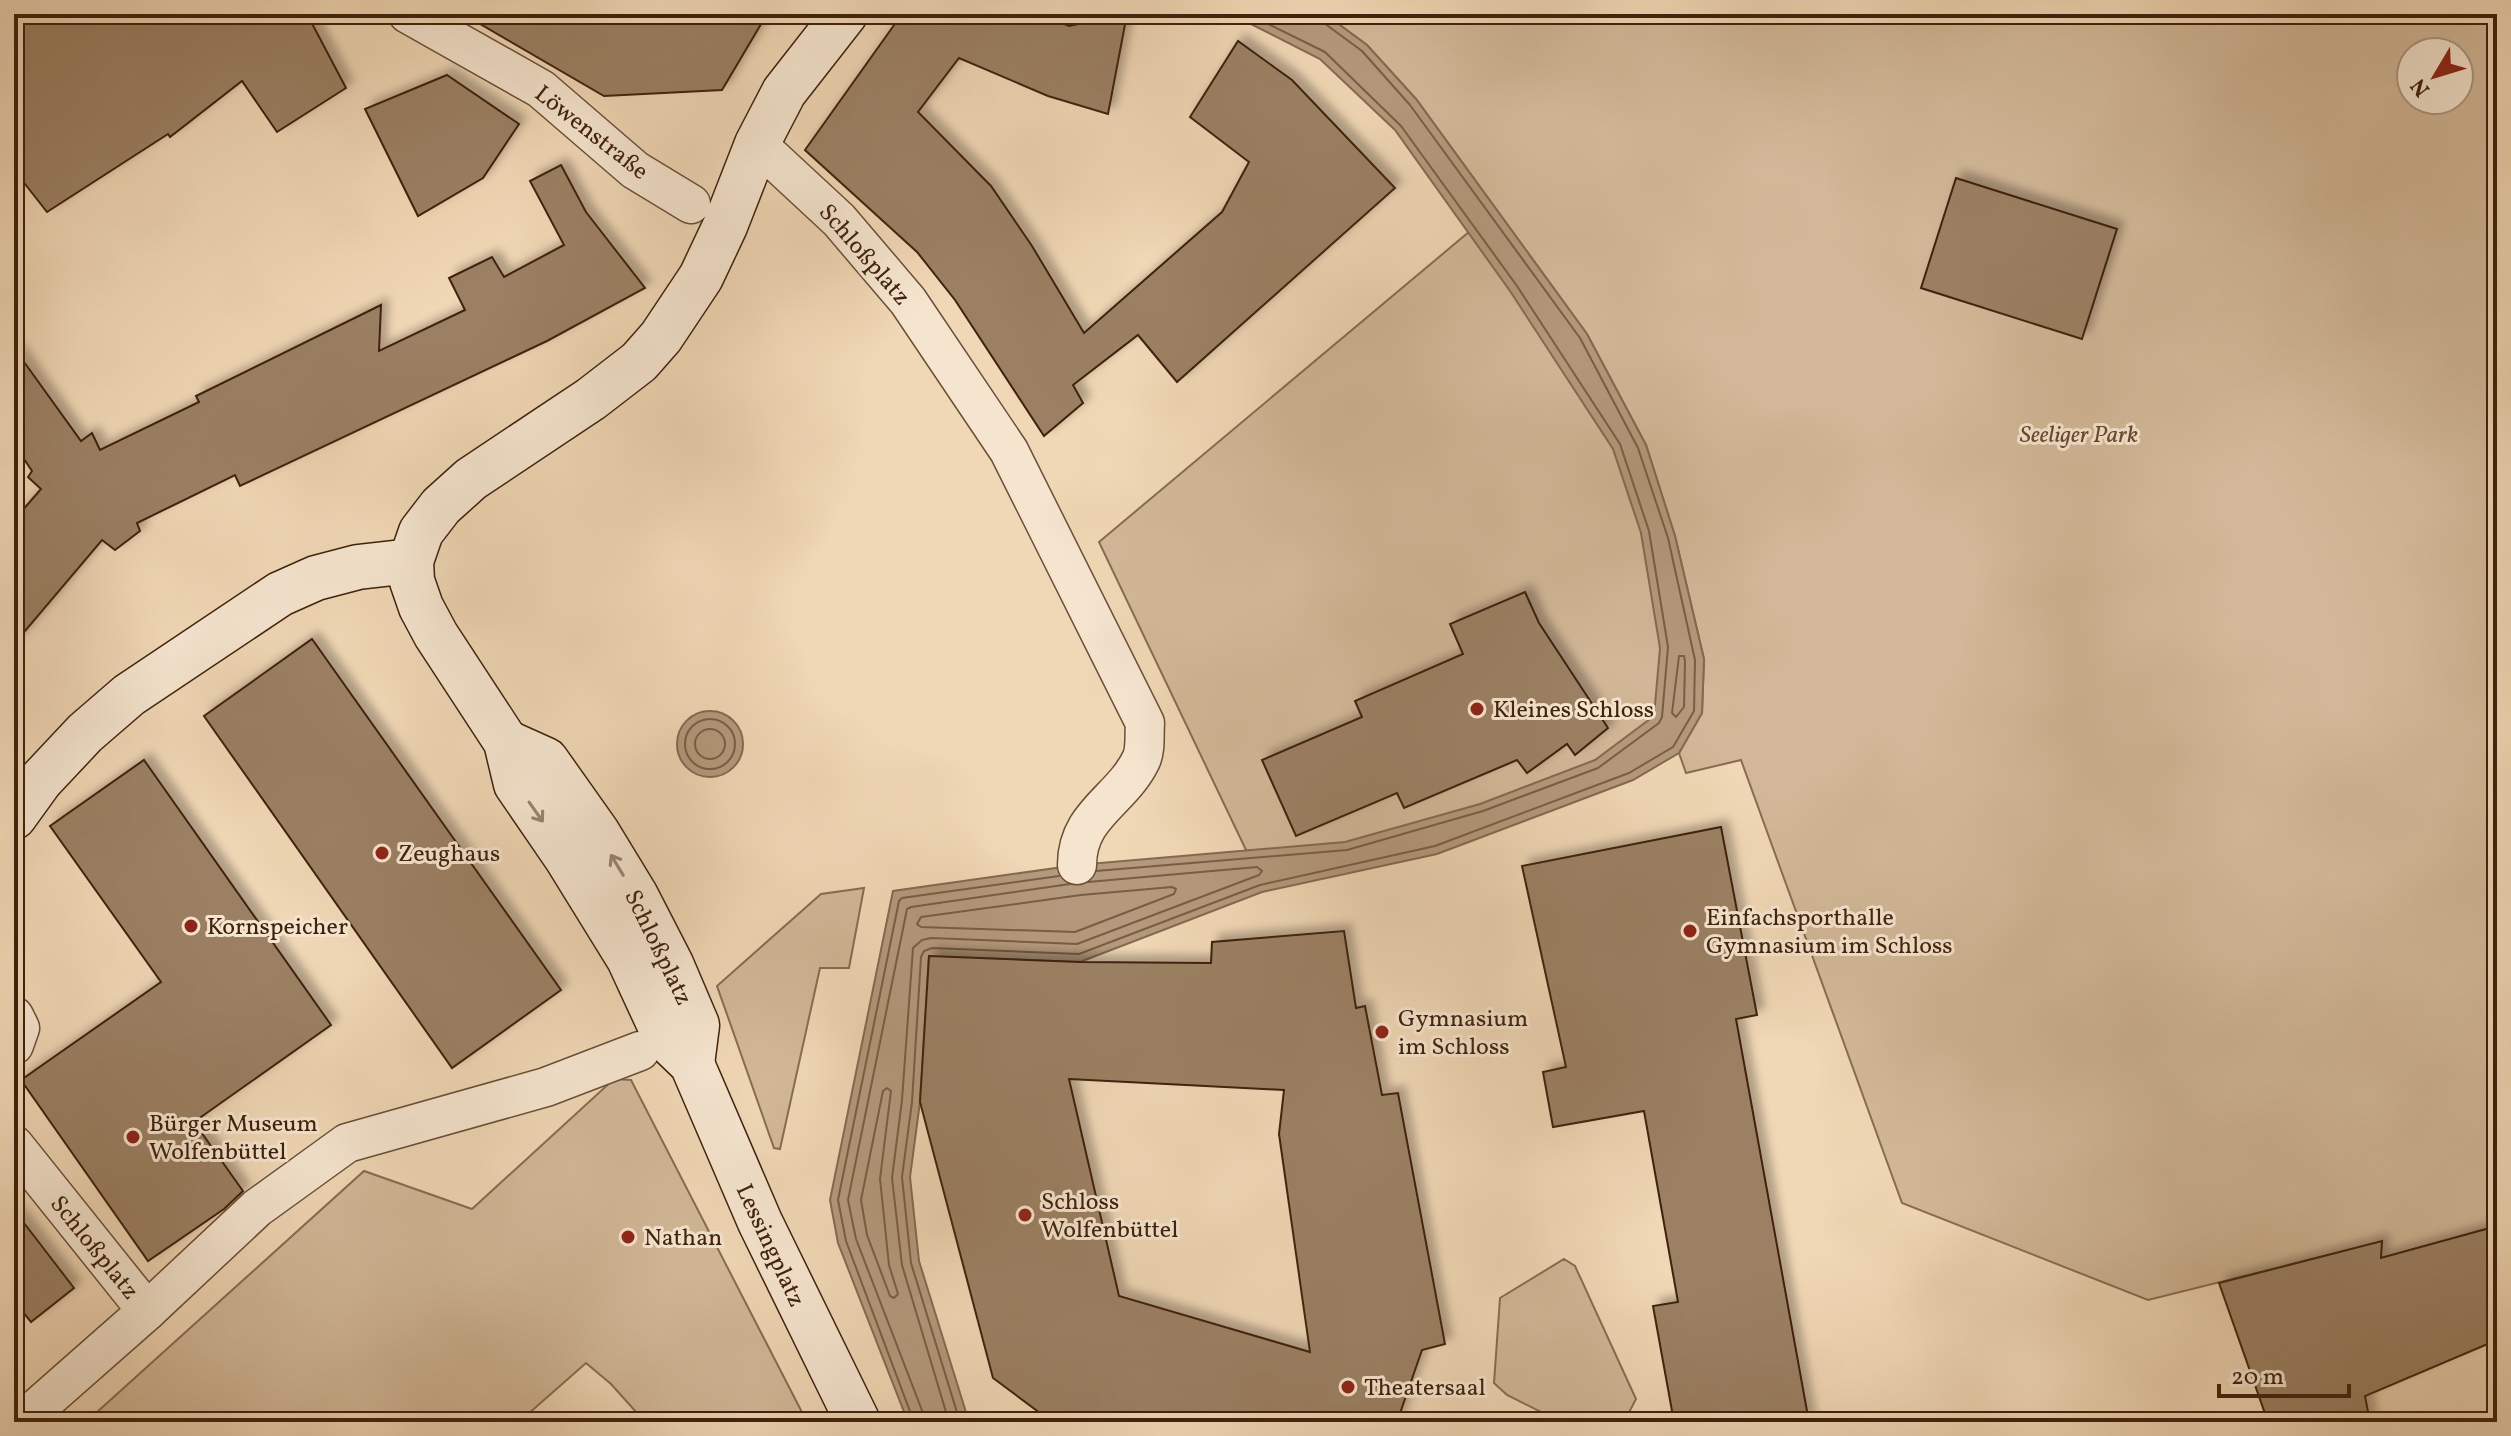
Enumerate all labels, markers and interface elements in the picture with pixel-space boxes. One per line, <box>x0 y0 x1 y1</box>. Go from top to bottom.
north arrow <box>2395 36 2475 116</box>
text: N <box>2404 71 2438 103</box>
street label: Löwenstraße <box>527 78 655 189</box>
street label: Schloßplatz <box>810 197 917 314</box>
park label: Seeliger Park <box>2020 419 2138 453</box>
place label: Kleines Schloss <box>1493 694 1654 728</box>
marker: Kleines Schloss <box>1468 700 1486 718</box>
one-way arrow <box>528 801 544 823</box>
place label: Zeughaus <box>398 838 500 872</box>
marker: Zeughaus <box>373 844 391 862</box>
one-way arrow <box>609 854 625 877</box>
street label: Schloßplatz <box>615 884 700 1011</box>
place label: Einfachsporthalle Gymnasium im Schloss <box>1706 902 1953 964</box>
place label: Kornspeicher <box>207 911 348 945</box>
marker: Kornspeicher <box>182 917 200 935</box>
marker: Einfachsporthalle Gymnasium im Schloss <box>1681 922 1699 940</box>
place label: Gymnasium im Schloss <box>1398 1003 1528 1065</box>
marker: Gymnasium im Schloss <box>1373 1023 1391 1041</box>
place label: Bürger Museum Wolfenbüttel <box>149 1108 318 1170</box>
marker: Bürger Museum Wolfenbüttel <box>124 1128 142 1146</box>
street label: Lessingplatz <box>726 1179 812 1313</box>
place label: Schloss Wolfenbüttel <box>1041 1186 1178 1248</box>
street label: Schloßplatz <box>41 1189 146 1307</box>
marker: Schloss Wolfenbüttel <box>1016 1206 1034 1224</box>
place label: Nathan <box>644 1222 722 1256</box>
marker: Nathan <box>619 1228 637 1246</box>
scale bar <box>2219 1348 2349 1398</box>
text: 20 m <box>2231 1361 2284 1395</box>
place label: Theatersaal <box>1364 1372 1486 1406</box>
marker: Theatersaal <box>1339 1378 1357 1396</box>

